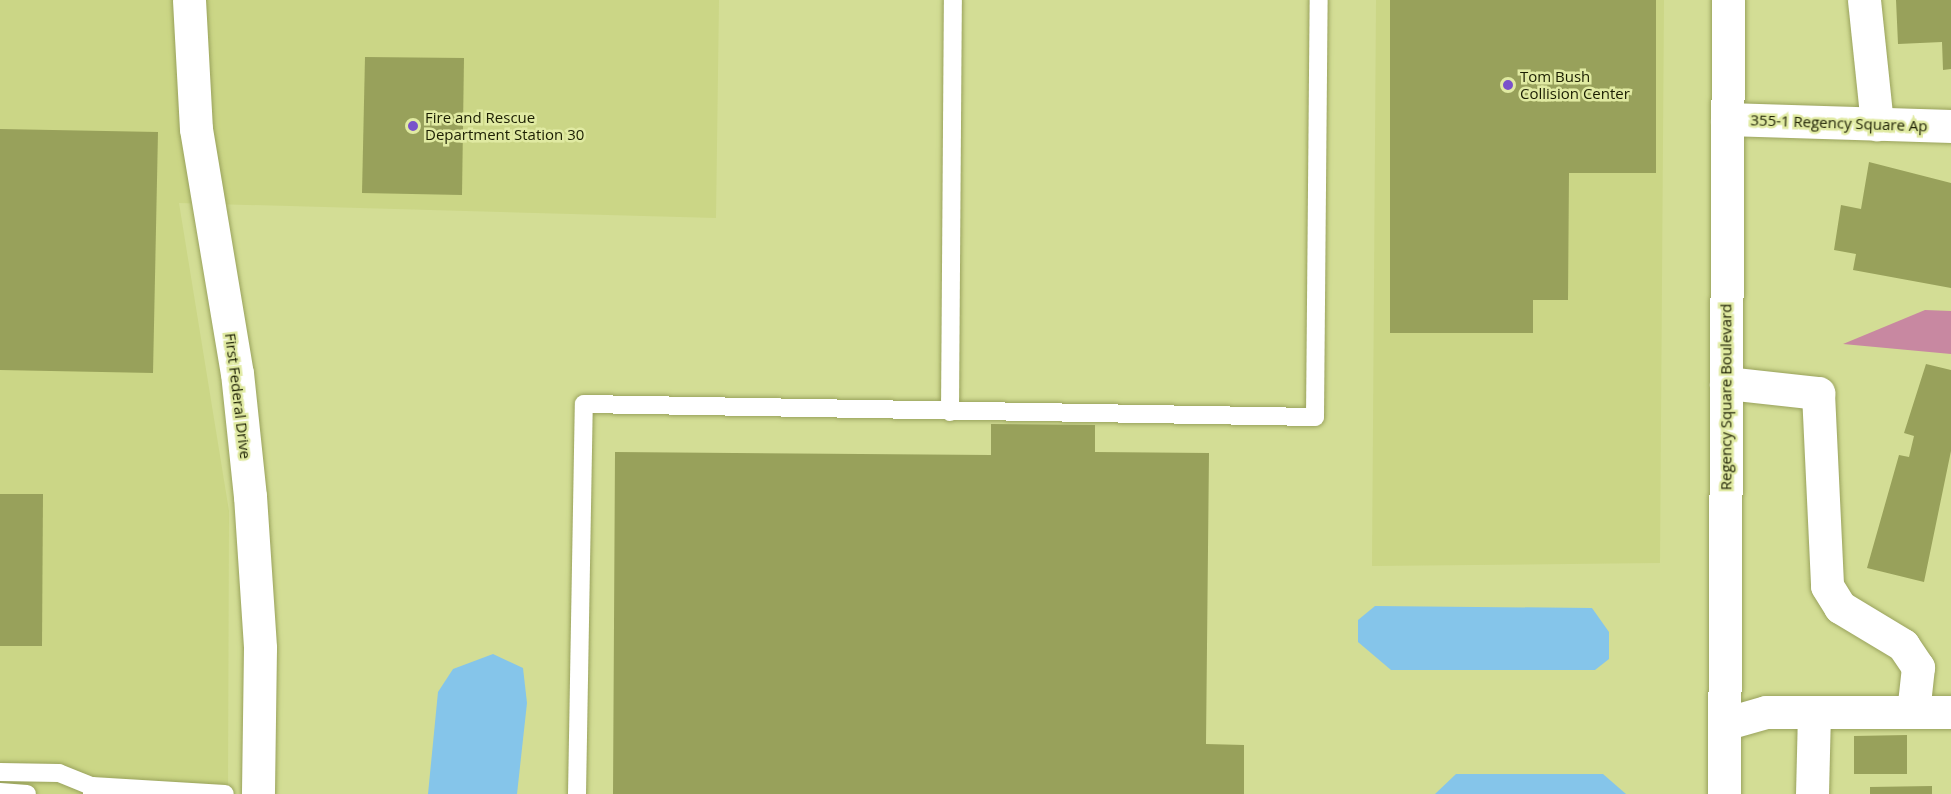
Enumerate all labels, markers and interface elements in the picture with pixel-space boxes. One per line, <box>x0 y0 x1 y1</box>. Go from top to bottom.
place label: Tom Bush Collision Center <box>1520 67 1630 102</box>
marker: Tom Bush Collision Center <box>1501 78 1515 92</box>
place label: Fire and Rescue Department Station 30 <box>425 108 584 143</box>
street label: 355-1 Regency Square Ap <box>1750 111 1928 135</box>
marker: Fire and Rescue Department Station 30 <box>406 119 420 133</box>
street label: Regency Square Boulevard <box>1717 304 1735 490</box>
street label: First Federal Drive <box>221 332 255 460</box>

